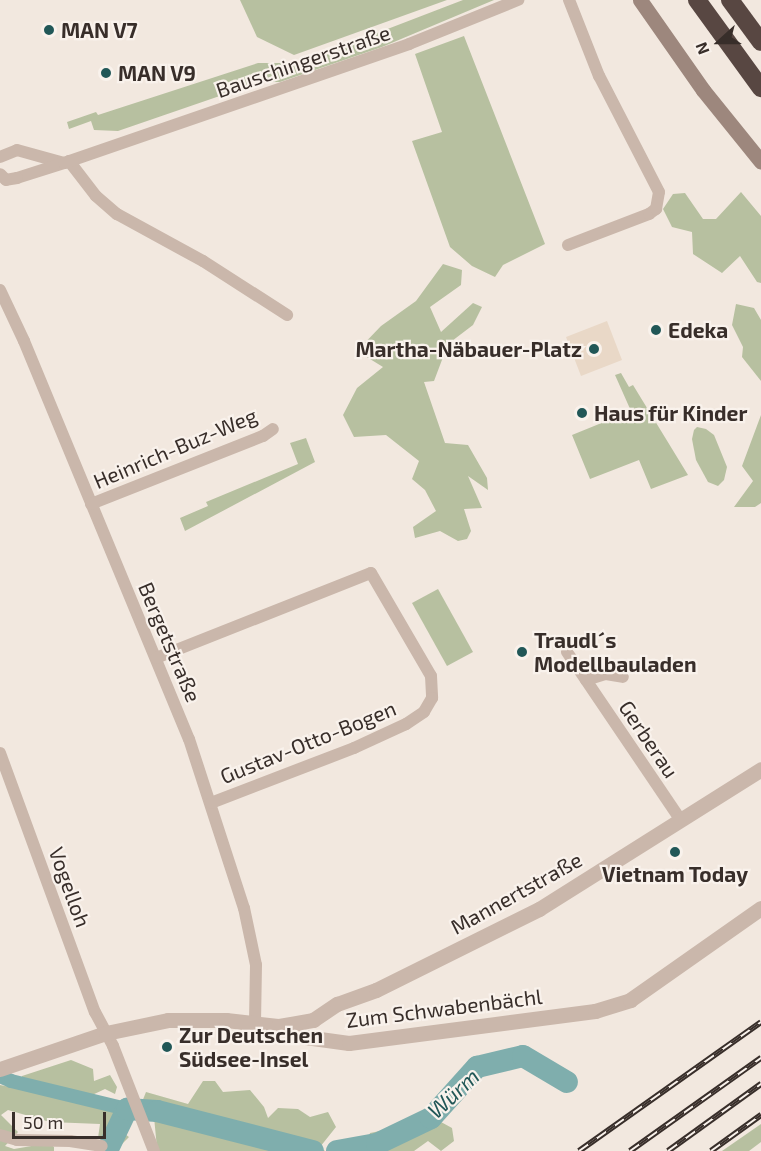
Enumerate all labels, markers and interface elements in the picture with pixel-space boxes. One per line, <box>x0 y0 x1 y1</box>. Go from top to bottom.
north arrow <box>689 12 749 72</box>
place label: MAN V7 <box>61 17 138 43</box>
street label: Bauschingerstraße <box>213 19 393 103</box>
marker: MAN V7 <box>42 23 56 37</box>
text: N <box>691 40 713 57</box>
place label: MAN V9 <box>118 60 196 86</box>
marker: MAN V9 <box>99 66 113 80</box>
place label: Edeka <box>668 317 728 343</box>
marker: Edeka <box>649 323 663 337</box>
place label: Martha-Näbauer-Platz <box>355 336 582 362</box>
marker: Martha-Näbauer-Platz <box>587 342 601 356</box>
place label: Haus für Kinder <box>594 400 748 426</box>
street label: Heinrich-Buz-Weg <box>89 402 261 494</box>
marker: Haus für Kinder <box>575 406 589 420</box>
street label: Bergetstraße <box>133 578 207 706</box>
place label: Traudl´s Modellbauladen <box>534 627 697 677</box>
marker: Traudl´s Modellbauladen <box>515 645 529 659</box>
street label: Gustav-Otto-Bogen <box>216 695 400 789</box>
street label: Gerberau <box>614 695 684 783</box>
street label: Vogelloh <box>44 843 96 931</box>
marker: Vietnam Today <box>668 845 682 859</box>
street label: Mannertstraße <box>446 847 586 939</box>
place label: Vietnam Today <box>602 861 748 887</box>
street label: Zum Schwabenbächl <box>344 983 544 1033</box>
place label: Zur Deutschen Südsee-Insel <box>179 1022 323 1072</box>
marker: Zur Deutschen Südsee-Insel <box>160 1040 174 1054</box>
water label: Würm <box>422 1063 484 1123</box>
scale bar <box>15 1100 110 1138</box>
text: 50 m <box>23 1111 63 1133</box>

